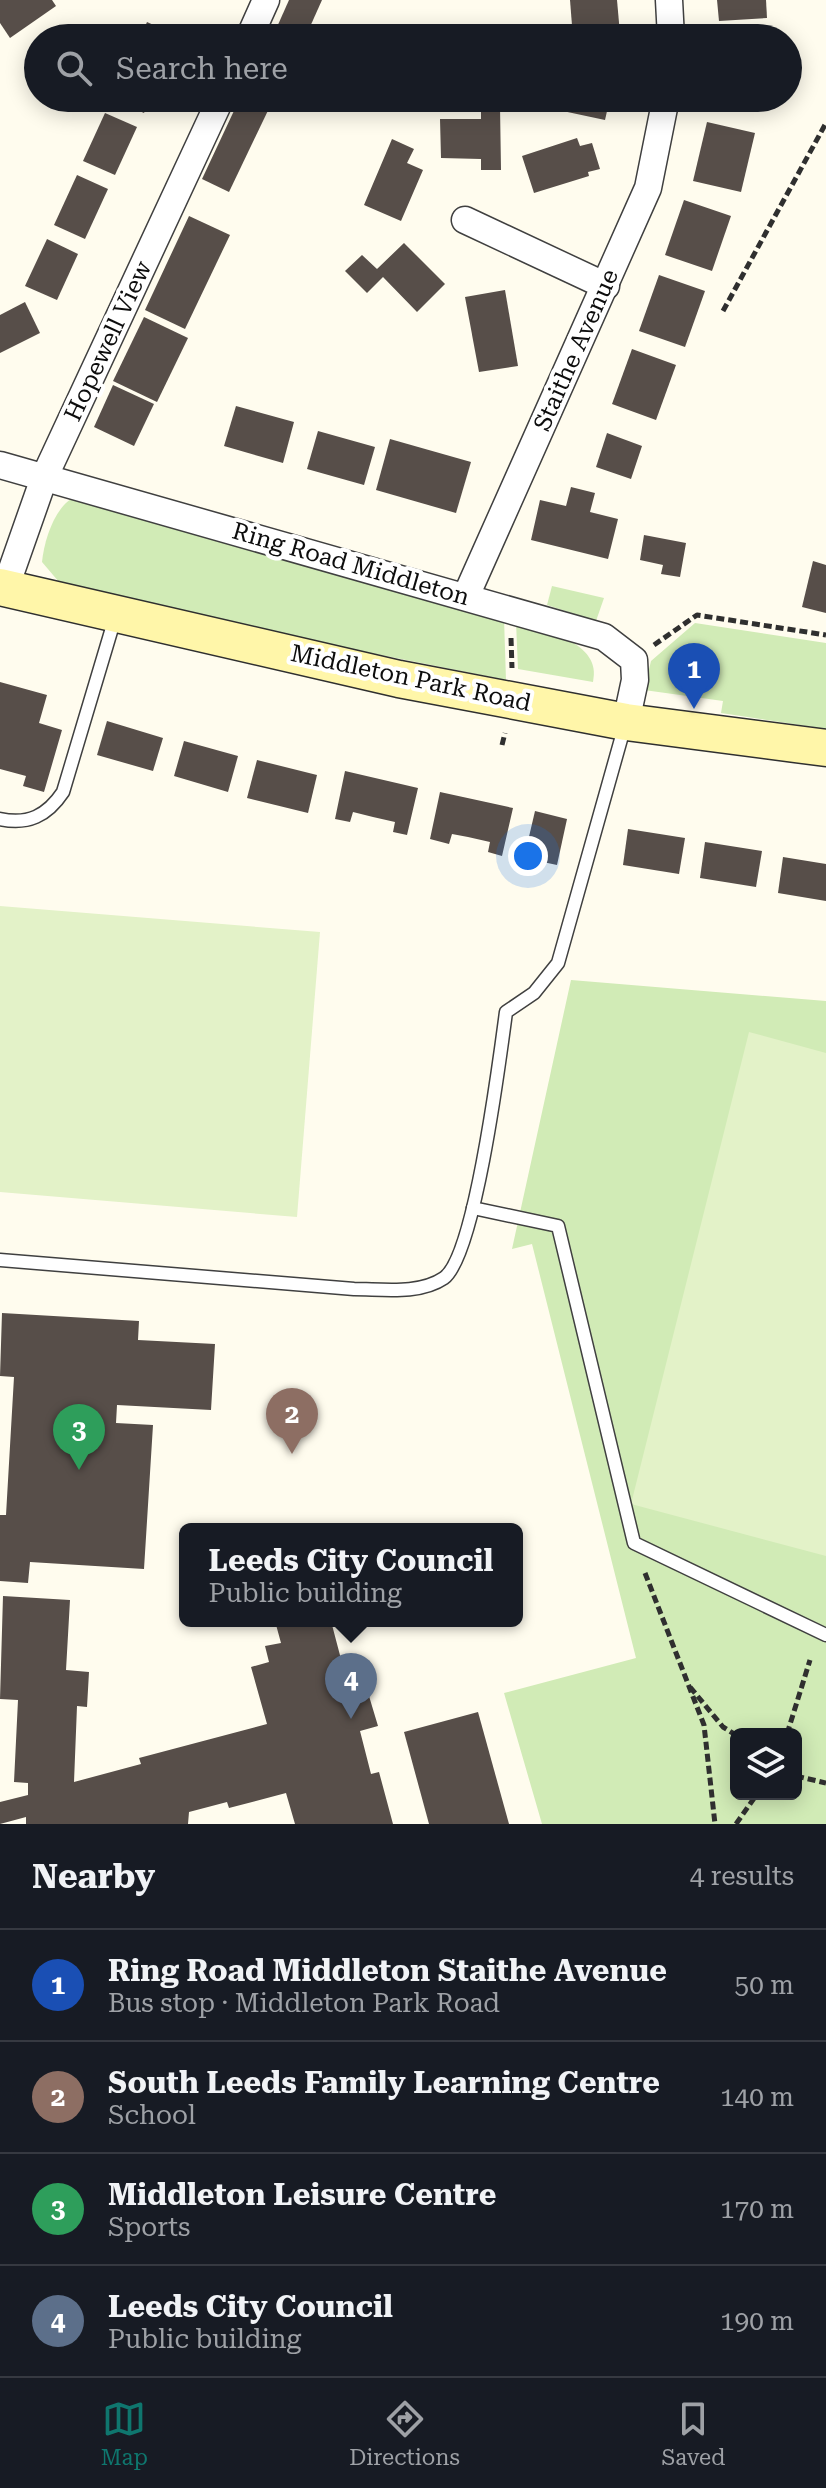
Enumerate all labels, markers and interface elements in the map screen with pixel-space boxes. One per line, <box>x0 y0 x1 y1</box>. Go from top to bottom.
search box <box>24 24 802 112</box>
icon: search <box>52 46 96 90</box>
text: Search here <box>116 51 288 86</box>
street label: Hopewell View <box>59 256 157 426</box>
street label: Staithe Avenue <box>528 265 624 435</box>
street label: Ring Road Middleton <box>229 517 473 611</box>
street label: Middleton Park Road <box>288 639 534 717</box>
pin: 1 <box>668 643 720 709</box>
your location <box>508 836 548 876</box>
pin: 2 <box>266 1388 318 1454</box>
pin: 3 <box>53 1404 105 1470</box>
popup <box>179 1523 523 1627</box>
text: Leeds City Council <box>209 1543 493 1578</box>
text: Public building <box>209 1578 402 1608</box>
pin: 4 <box>325 1653 377 1719</box>
map controls <box>730 1728 802 1800</box>
button: layers <box>730 1728 802 1800</box>
text: Nearby <box>32 1856 155 1896</box>
text: 4 results <box>690 1861 794 1891</box>
text: Ring Road Middleton Staithe Avenue <box>108 1953 667 1988</box>
text: 1 <box>51 1970 65 2000</box>
text: 50 m <box>735 1970 794 2000</box>
text: Bus stop · Middleton Park Road <box>108 1988 500 2018</box>
text: South Leeds Family Learning Centre <box>108 2065 660 2100</box>
text: 2 <box>51 2082 65 2112</box>
text: 140 m <box>720 2082 794 2112</box>
text: School <box>108 2100 196 2130</box>
text: Middleton Leisure Centre <box>108 2177 496 2212</box>
text: 3 <box>51 2194 65 2224</box>
text: 170 m <box>720 2194 794 2224</box>
text: Sports <box>108 2212 190 2242</box>
text: Leeds City Council <box>108 2289 393 2324</box>
text: 4 <box>51 2306 65 2336</box>
text: 190 m <box>720 2306 794 2336</box>
text: Public building <box>108 2324 301 2354</box>
tab: Map <box>101 2397 148 2470</box>
tab: Directions <box>349 2397 460 2470</box>
tab: Saved <box>661 2397 725 2470</box>

